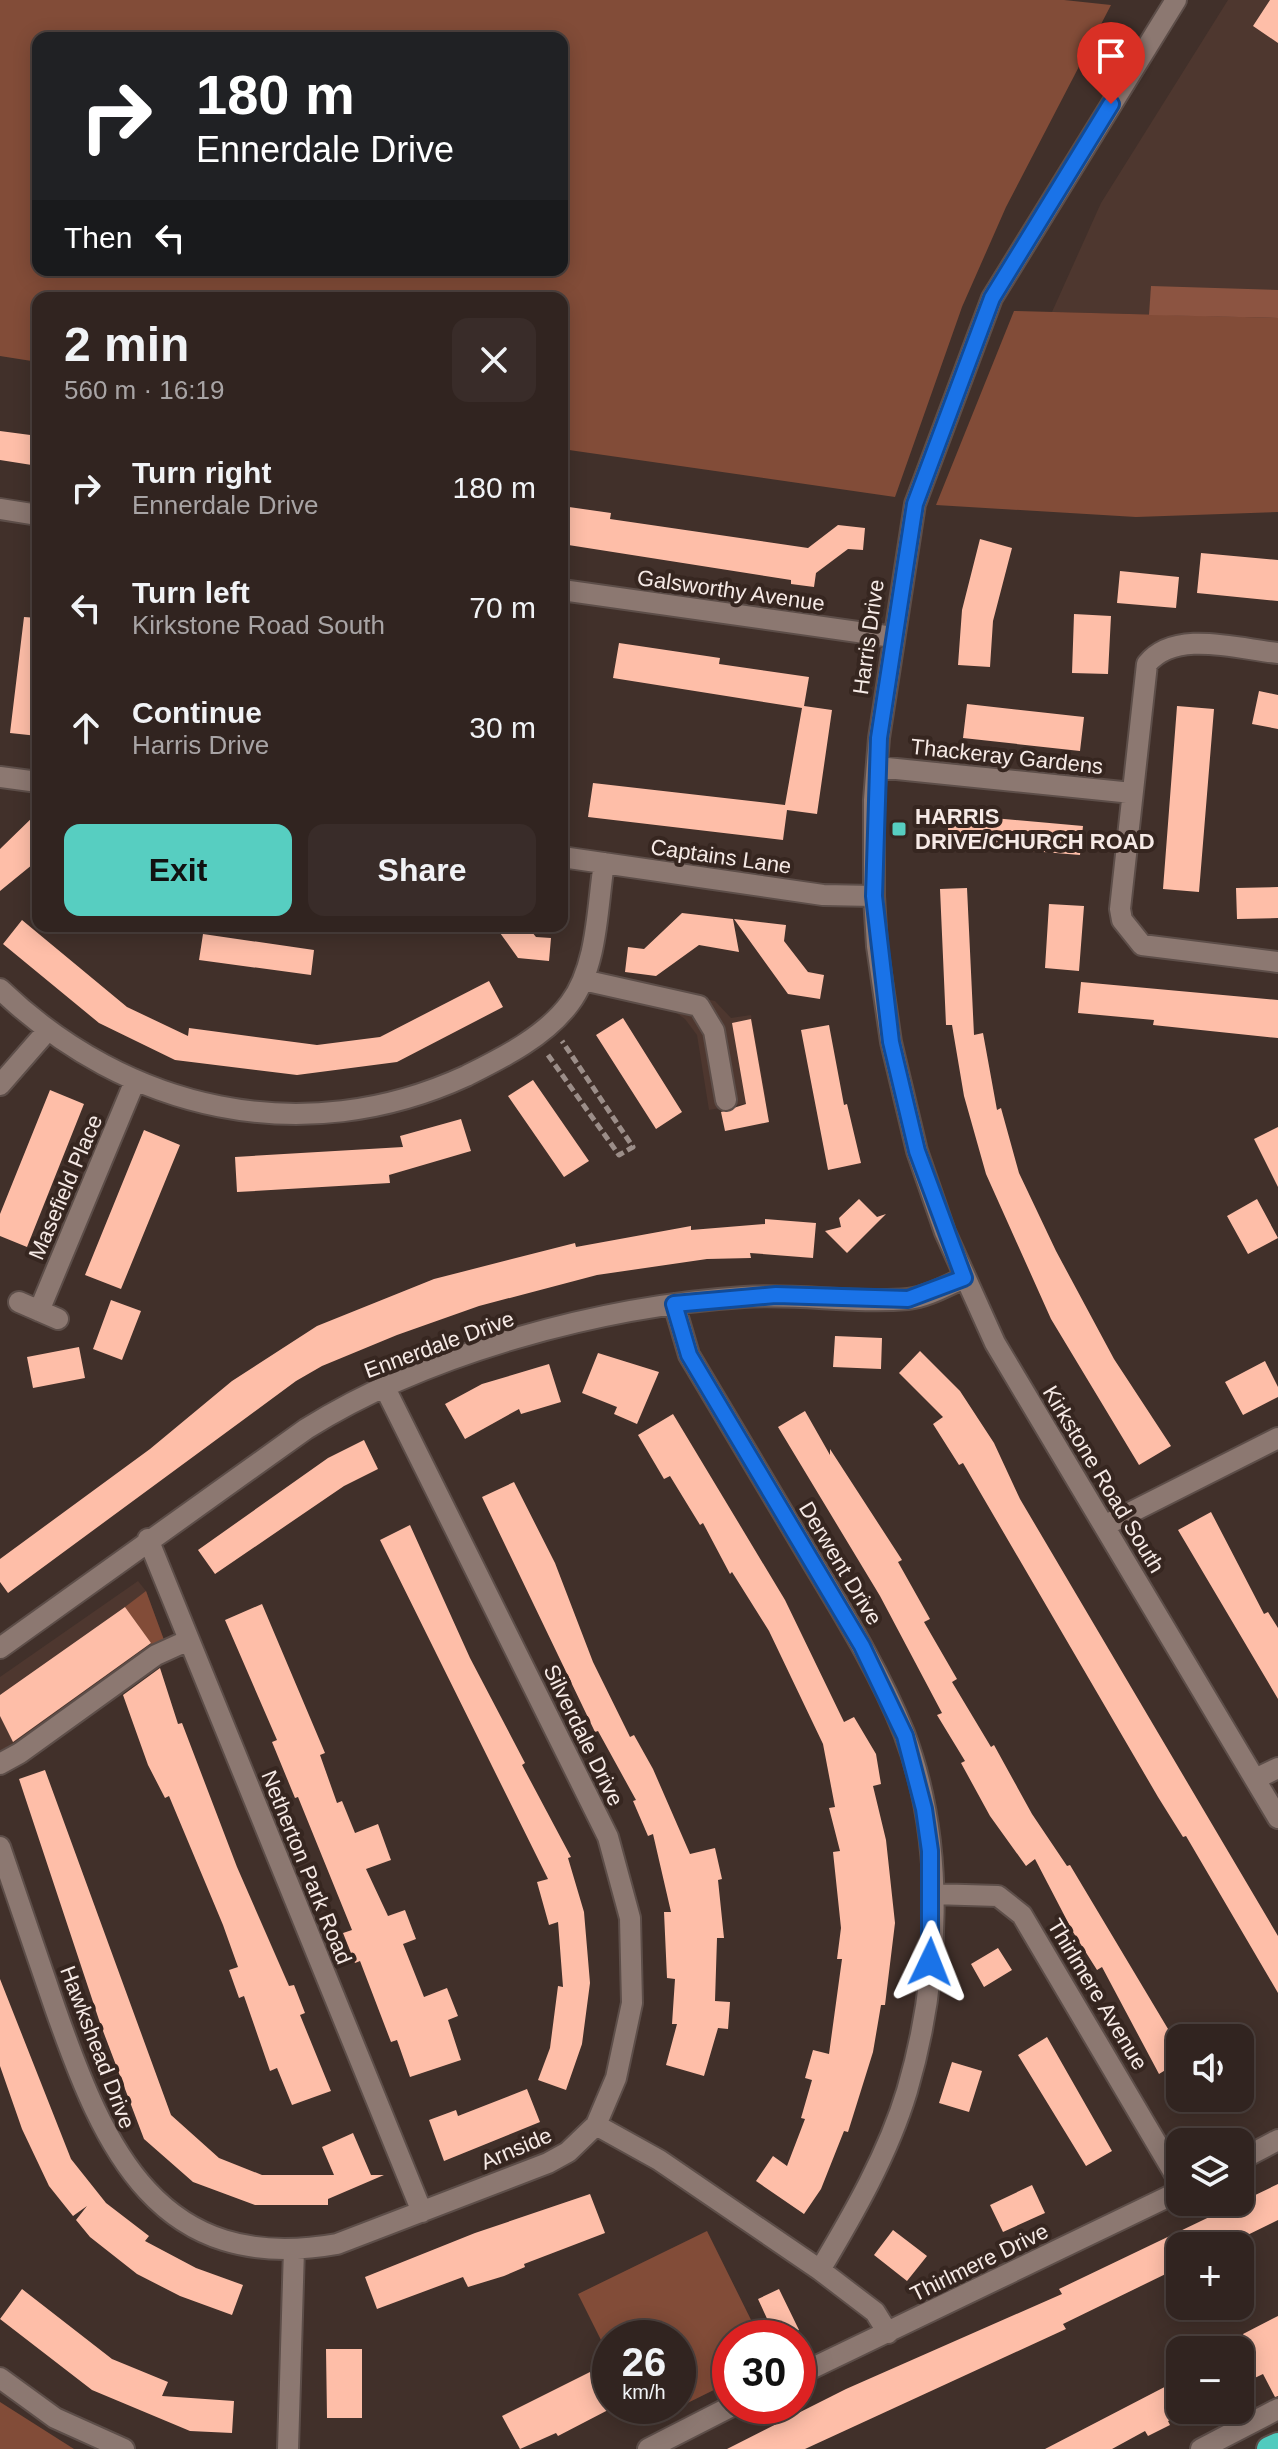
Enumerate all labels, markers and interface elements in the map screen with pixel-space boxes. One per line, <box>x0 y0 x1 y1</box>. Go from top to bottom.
pin <box>1077 22 1145 104</box>
icon: arrive <box>1089 34 1133 78</box>
text: 180 m <box>196 63 355 126</box>
icon: right <box>64 64 168 168</box>
text: Ennerdale Drive <box>196 129 454 170</box>
icon: left <box>148 216 192 260</box>
text: Then <box>64 221 132 254</box>
text: 2 min <box>64 318 189 371</box>
button: close <box>452 318 536 402</box>
text: 560 m · 16:19 <box>64 375 224 405</box>
text: Turn right <box>132 456 271 489</box>
icon: right <box>64 466 108 510</box>
text: 180 m <box>453 471 536 504</box>
text: Ennerdale Drive <box>132 490 318 520</box>
street label: Galsworthy Avenue <box>636 565 826 616</box>
text: Turn left <box>132 576 250 609</box>
street label: Harris Drive <box>848 578 889 696</box>
icon: left <box>64 586 108 630</box>
text: 70 m <box>469 591 536 624</box>
text: Kirkstone Road South <box>132 610 385 640</box>
text: Continue <box>132 696 262 729</box>
icon: ahead <box>64 706 108 750</box>
text: 30 m <box>469 711 536 744</box>
text: Harris Drive <box>132 730 269 760</box>
street label: Thackeray Gardens <box>910 734 1104 779</box>
place label: HARRIS DRIVE/CHURCH ROAD <box>915 804 1155 854</box>
marker: HARRIS DRIVE/CHURCH ROAD <box>890 820 908 838</box>
button: Exit <box>64 824 292 916</box>
button: Share <box>308 824 536 916</box>
street label: Captains Lane <box>649 834 793 879</box>
street label: Masefield Place <box>24 1111 107 1264</box>
street label: Ennerdale Drive <box>361 1306 518 1383</box>
street label: Kirkstone Road South <box>1038 1381 1169 1577</box>
street label: Derwent Drive <box>794 1497 887 1629</box>
street label: Silverdale Drive <box>539 1661 629 1810</box>
street label: Netherton Park Road <box>256 1767 357 1968</box>
street label: Thirlmere Avenue <box>1043 1914 1153 2074</box>
position arrow <box>888 1920 972 2004</box>
street label: Hawkshead Drive <box>55 1962 140 2132</box>
map controls <box>1166 2024 1254 2424</box>
button: sound <box>1166 2024 1254 2112</box>
street label: Arnside <box>477 2122 555 2175</box>
button: layers <box>1166 2128 1254 2216</box>
street label: Thirlmere Drive <box>906 2218 1052 2307</box>
button: + <box>1166 2232 1254 2320</box>
speed limit sign: 30 <box>712 2320 816 2424</box>
button: − <box>1166 2336 1254 2424</box>
text: 26 <box>622 2340 666 2384</box>
text: km/h <box>622 2381 666 2403</box>

